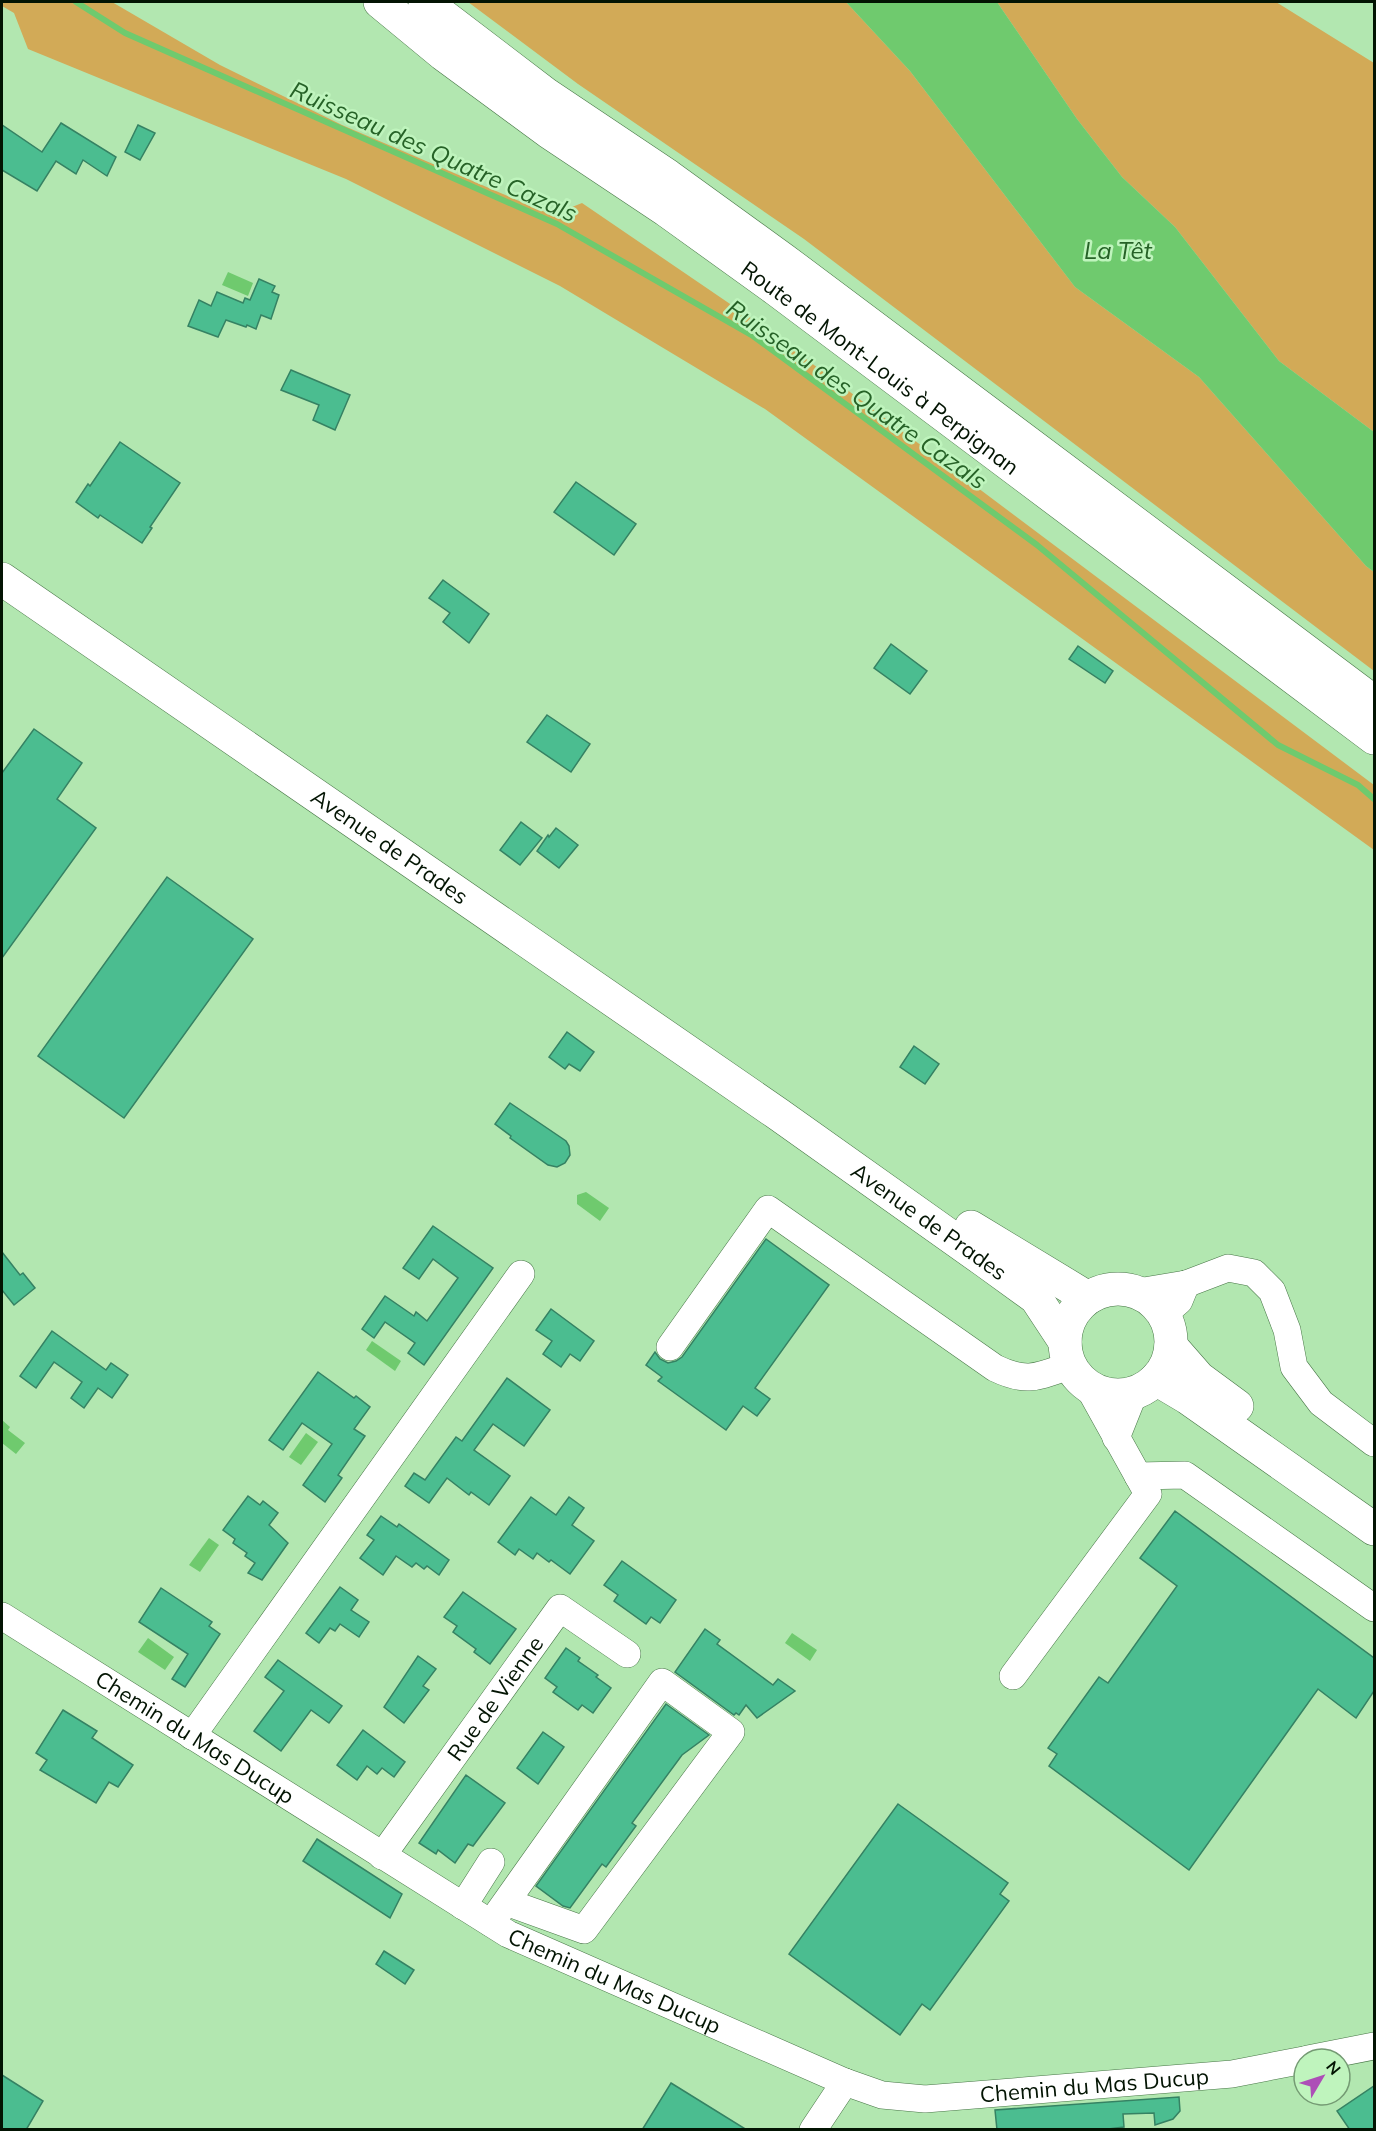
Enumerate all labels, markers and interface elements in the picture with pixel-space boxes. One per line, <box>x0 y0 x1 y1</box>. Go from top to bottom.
water label: Ruisseau des Quatre Cazals <box>286 74 582 228</box>
water label: La Têt <box>1084 235 1153 265</box>
street label: Route de Mont-Louis à Perpignan <box>736 255 1025 481</box>
water label: Ruisseau des Quatre Cazals <box>721 293 993 495</box>
street label: Avenue de Prades <box>306 782 474 910</box>
street label: Avenue de Prades <box>846 1157 1013 1286</box>
street label: Rue de Vienne <box>441 1631 549 1766</box>
street label: Chemin du Mas Ducup <box>90 1664 300 1810</box>
street label: Chemin du Mas Ducup <box>504 1922 725 2040</box>
north arrow <box>1292 2047 1352 2107</box>
text: N <box>1322 2057 1345 2079</box>
street label: Chemin du Mas Ducup <box>979 2062 1210 2108</box>

